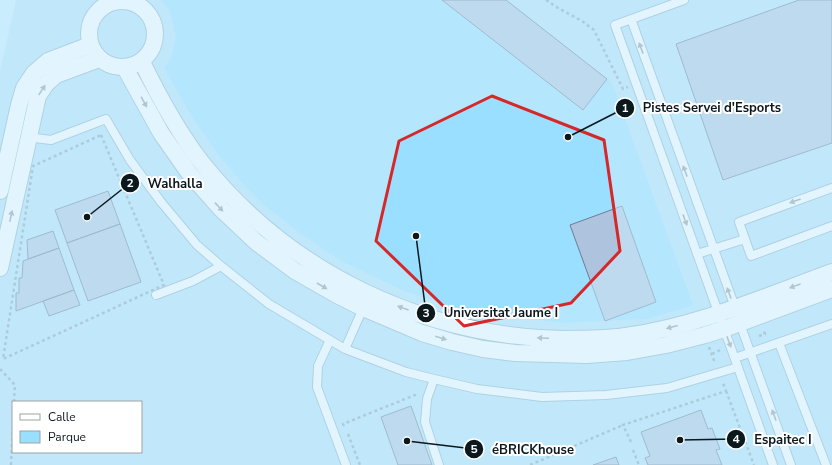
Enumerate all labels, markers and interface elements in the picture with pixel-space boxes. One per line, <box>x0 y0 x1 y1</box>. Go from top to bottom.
one-way arrow <box>638 42 644 54</box>
one-way arrow <box>38 84 45 96</box>
callout: Pistes Servei d'Esports <box>615 95 789 120</box>
one-way arrow <box>140 96 147 108</box>
text: Pistes Servei d'Esports <box>643 99 781 117</box>
text: 1 <box>621 100 629 116</box>
one-way arrow <box>682 164 688 176</box>
callout: Walhalla <box>120 170 211 195</box>
text: 2 <box>126 175 134 191</box>
text: Walhalla <box>147 175 203 193</box>
one-way arrow <box>789 198 801 204</box>
one-way arrow <box>215 202 224 212</box>
one-way arrow <box>9 210 15 222</box>
one-way arrow <box>682 215 688 227</box>
one-way arrow <box>316 283 328 290</box>
one-way arrow <box>789 283 801 289</box>
one-way arrow <box>726 286 732 298</box>
callout: Universitat Jaume I <box>416 300 566 325</box>
text: Universitat Jaume I <box>444 304 558 322</box>
one-way arrow <box>397 305 409 311</box>
text: 3 <box>422 305 430 321</box>
one-way arrow <box>666 324 678 330</box>
one-way arrow <box>537 335 549 342</box>
one-way arrow <box>435 336 447 342</box>
one-way arrow <box>726 337 732 349</box>
legend <box>12 401 142 453</box>
text: Calle <box>48 409 76 425</box>
one-way arrow <box>770 409 776 421</box>
callout: Espaitec I <box>726 427 820 452</box>
text: Parque <box>48 429 86 445</box>
text: 4 <box>732 431 740 447</box>
text: Espaitec I <box>754 431 812 449</box>
callout: éBRICKhouse <box>464 437 582 462</box>
text: 5 <box>470 441 478 457</box>
text: éBRICKhouse <box>492 441 574 459</box>

